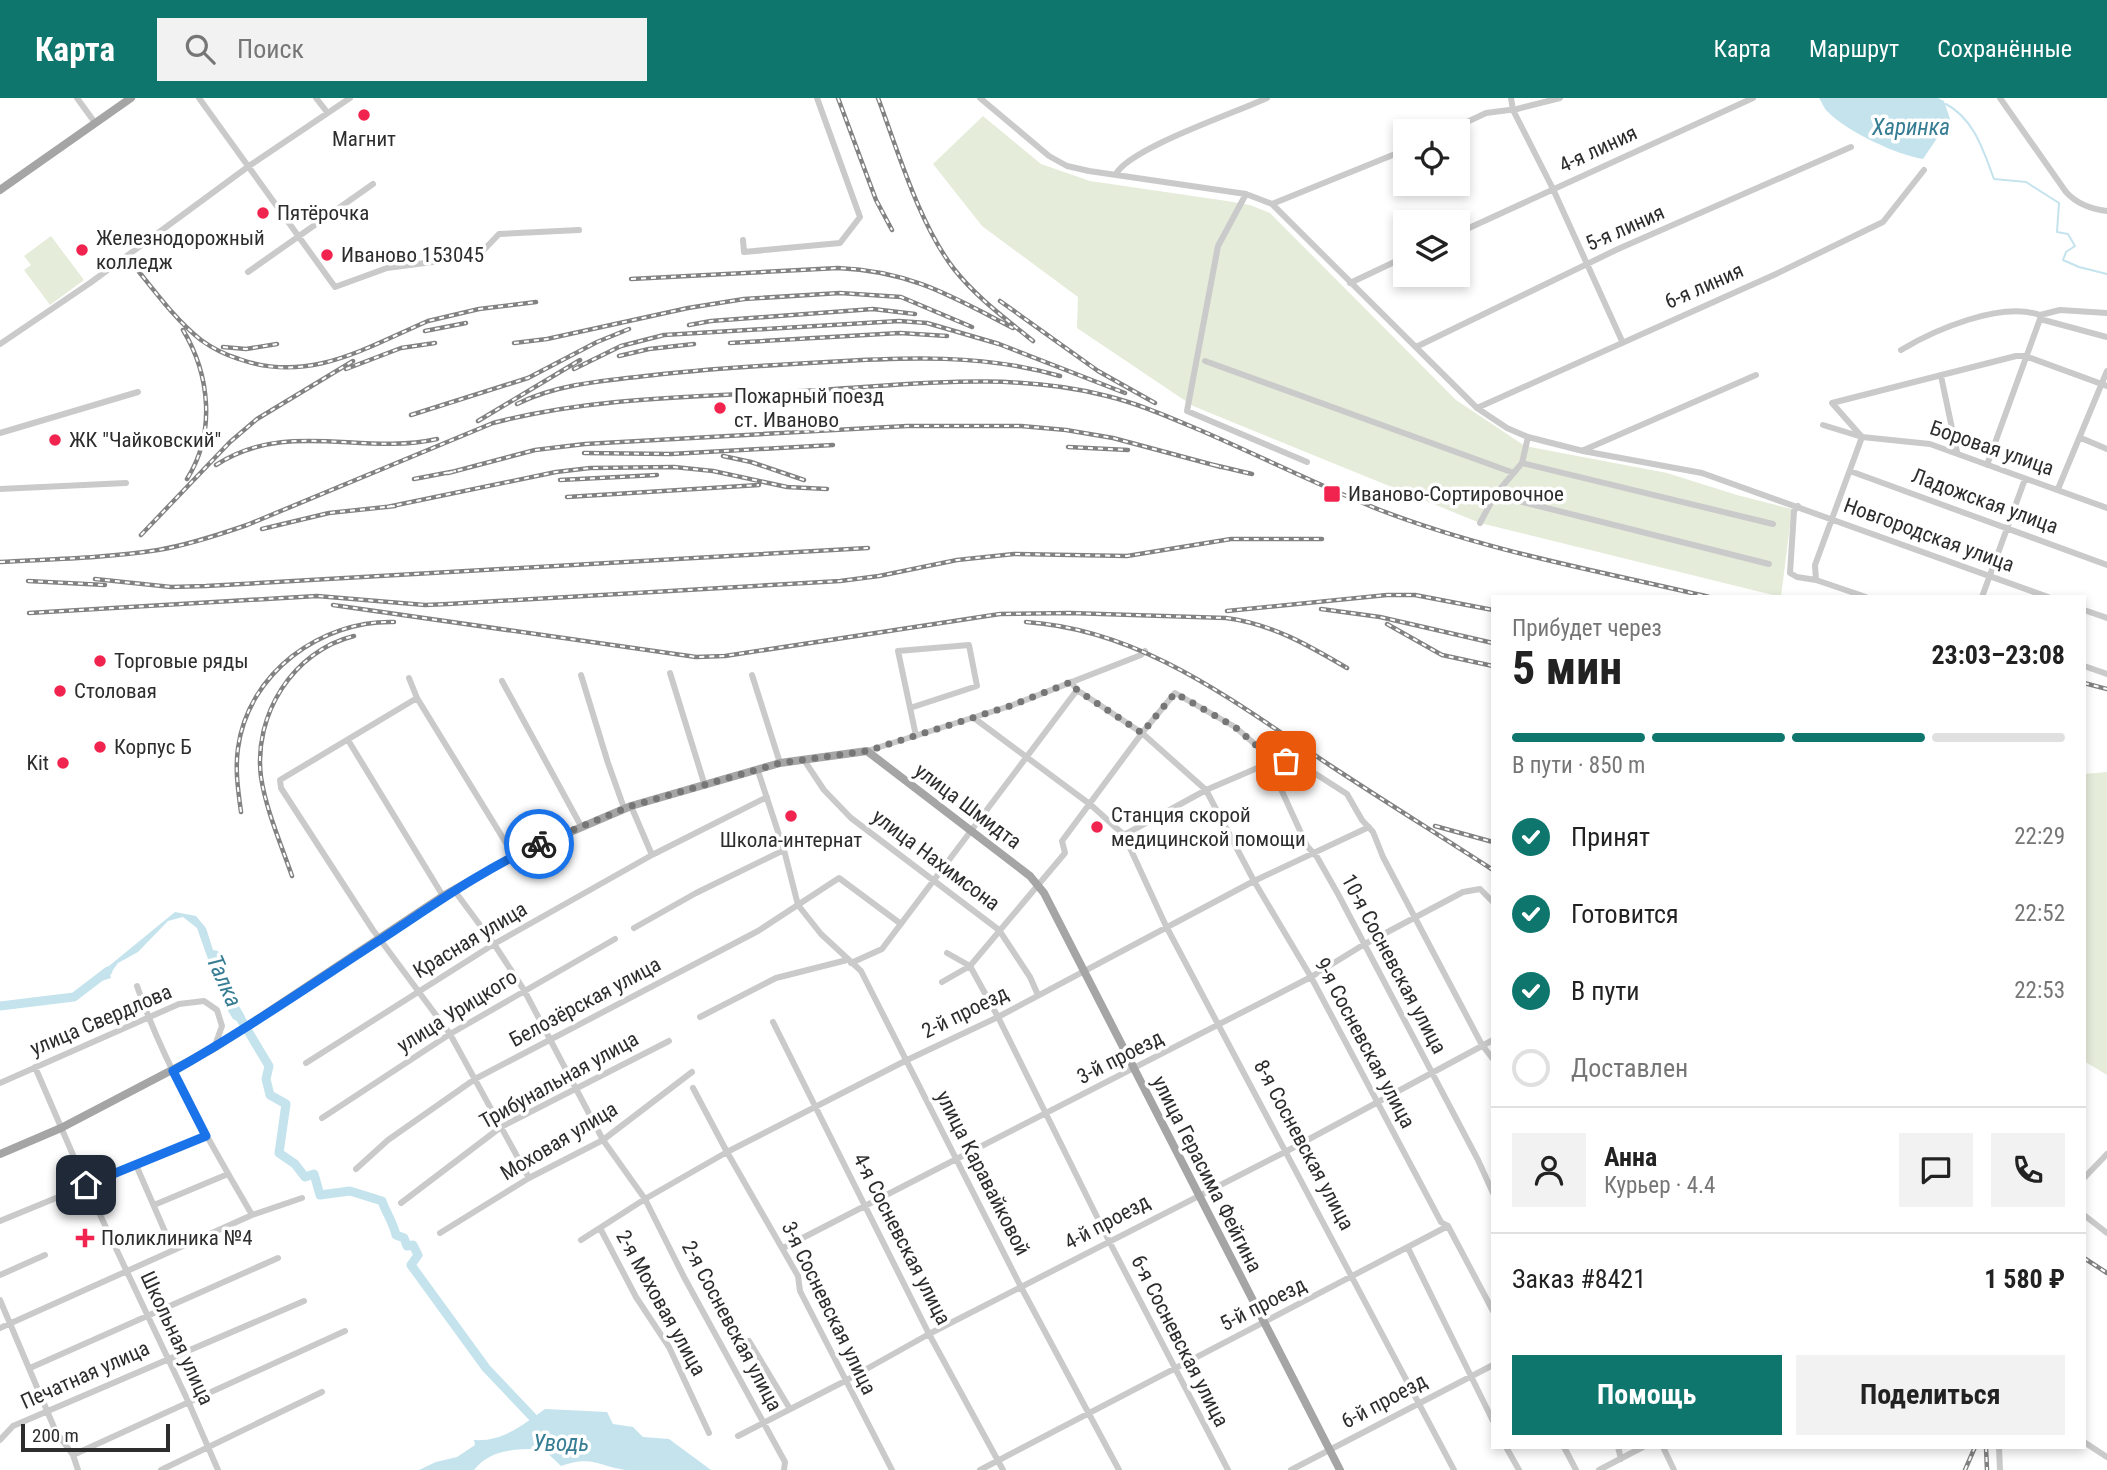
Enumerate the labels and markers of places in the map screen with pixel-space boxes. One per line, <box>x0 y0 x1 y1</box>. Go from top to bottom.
marker: Магнит <box>356 107 372 123</box>
place label: Магнит <box>332 127 396 151</box>
place label: Пятёрочка <box>277 201 369 225</box>
marker: Пятёрочка <box>255 205 271 221</box>
place label: Железнодорожный колледж <box>96 226 265 274</box>
marker: Железнодорожный колледж <box>74 242 90 258</box>
place label: Иваново 153045 <box>341 243 484 267</box>
marker: Иваново 153045 <box>319 247 335 263</box>
place label: Пожарный поезд ст. Иваново <box>734 384 884 432</box>
marker: Пожарный поезд ст. Иваново <box>712 400 728 416</box>
place label: ЖК "Чайковский" <box>69 428 221 452</box>
marker: ЖК "Чайковский" <box>47 432 63 448</box>
place label: Иваново-Сортировочное <box>1348 482 1564 506</box>
marker: Иваново-Сортировочное <box>1322 484 1342 504</box>
place label: Торговые ряды <box>114 649 249 673</box>
marker: Торговые ряды <box>92 653 108 669</box>
place label: Столовая <box>74 679 157 703</box>
marker: Столовая <box>52 683 68 699</box>
pin <box>1256 731 1316 791</box>
place label: Корпус Б <box>114 735 192 759</box>
marker: Корпус Б <box>92 739 108 755</box>
place label: Kit <box>27 751 49 775</box>
marker: Kit <box>55 755 71 771</box>
place label: Станция скорой медицинской помощи <box>1111 803 1306 851</box>
marker: Школа-интернат <box>783 808 799 824</box>
marker: Станция скорой медицинской помощи <box>1089 819 1105 835</box>
place label: Школа-интернат <box>720 828 862 852</box>
pin <box>56 1155 116 1215</box>
place label: Поликлиника №4 <box>101 1226 253 1250</box>
marker: Поликлиника №4 <box>75 1228 95 1248</box>

